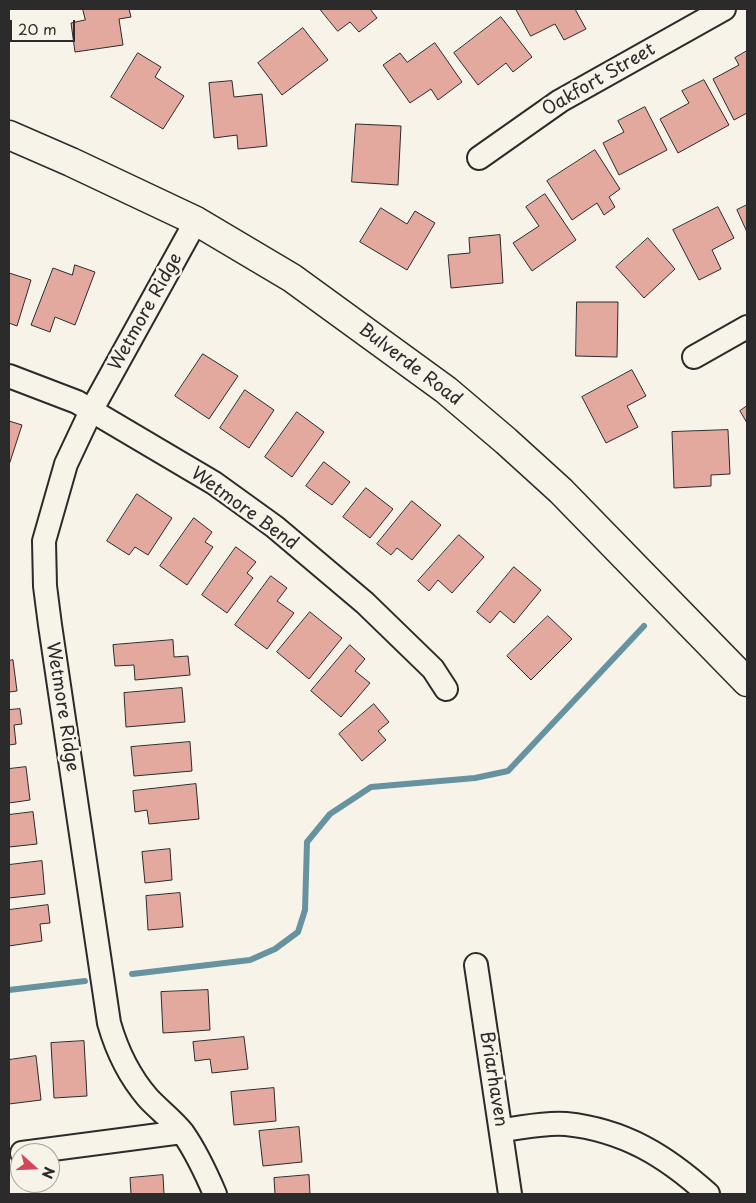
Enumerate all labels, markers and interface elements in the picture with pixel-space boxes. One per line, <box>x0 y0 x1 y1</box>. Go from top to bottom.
scale bar <box>12 10 78 42</box>
text: 20 m <box>18 17 57 40</box>
street label: Oakfort Street <box>539 39 659 121</box>
street label: Wetmore Ridge <box>105 250 187 374</box>
street label: Bulverde Road <box>354 319 466 411</box>
street label: Wetmore Bend <box>186 463 302 555</box>
street label: Wetmore Ridge <box>41 641 83 773</box>
street label: Briarhaven <box>475 1030 511 1128</box>
north arrow <box>10 1143 60 1193</box>
text: N <box>37 1164 60 1182</box>

